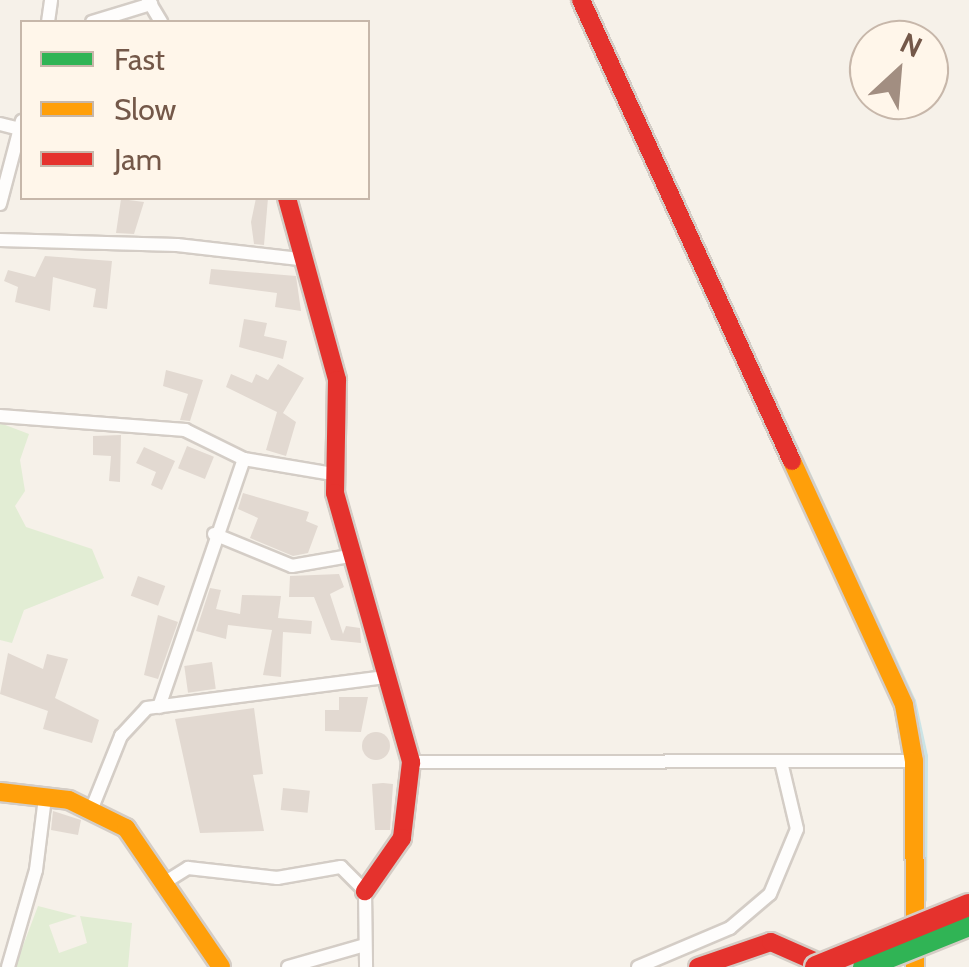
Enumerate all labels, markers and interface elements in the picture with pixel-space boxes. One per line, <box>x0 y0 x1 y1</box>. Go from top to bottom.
legend <box>20 20 370 200</box>
north arrow <box>849 20 949 120</box>
text: N <box>895 25 928 64</box>
text: Fast <box>114 41 165 78</box>
text: Slow <box>114 91 176 128</box>
text: Jam <box>114 141 162 178</box>

